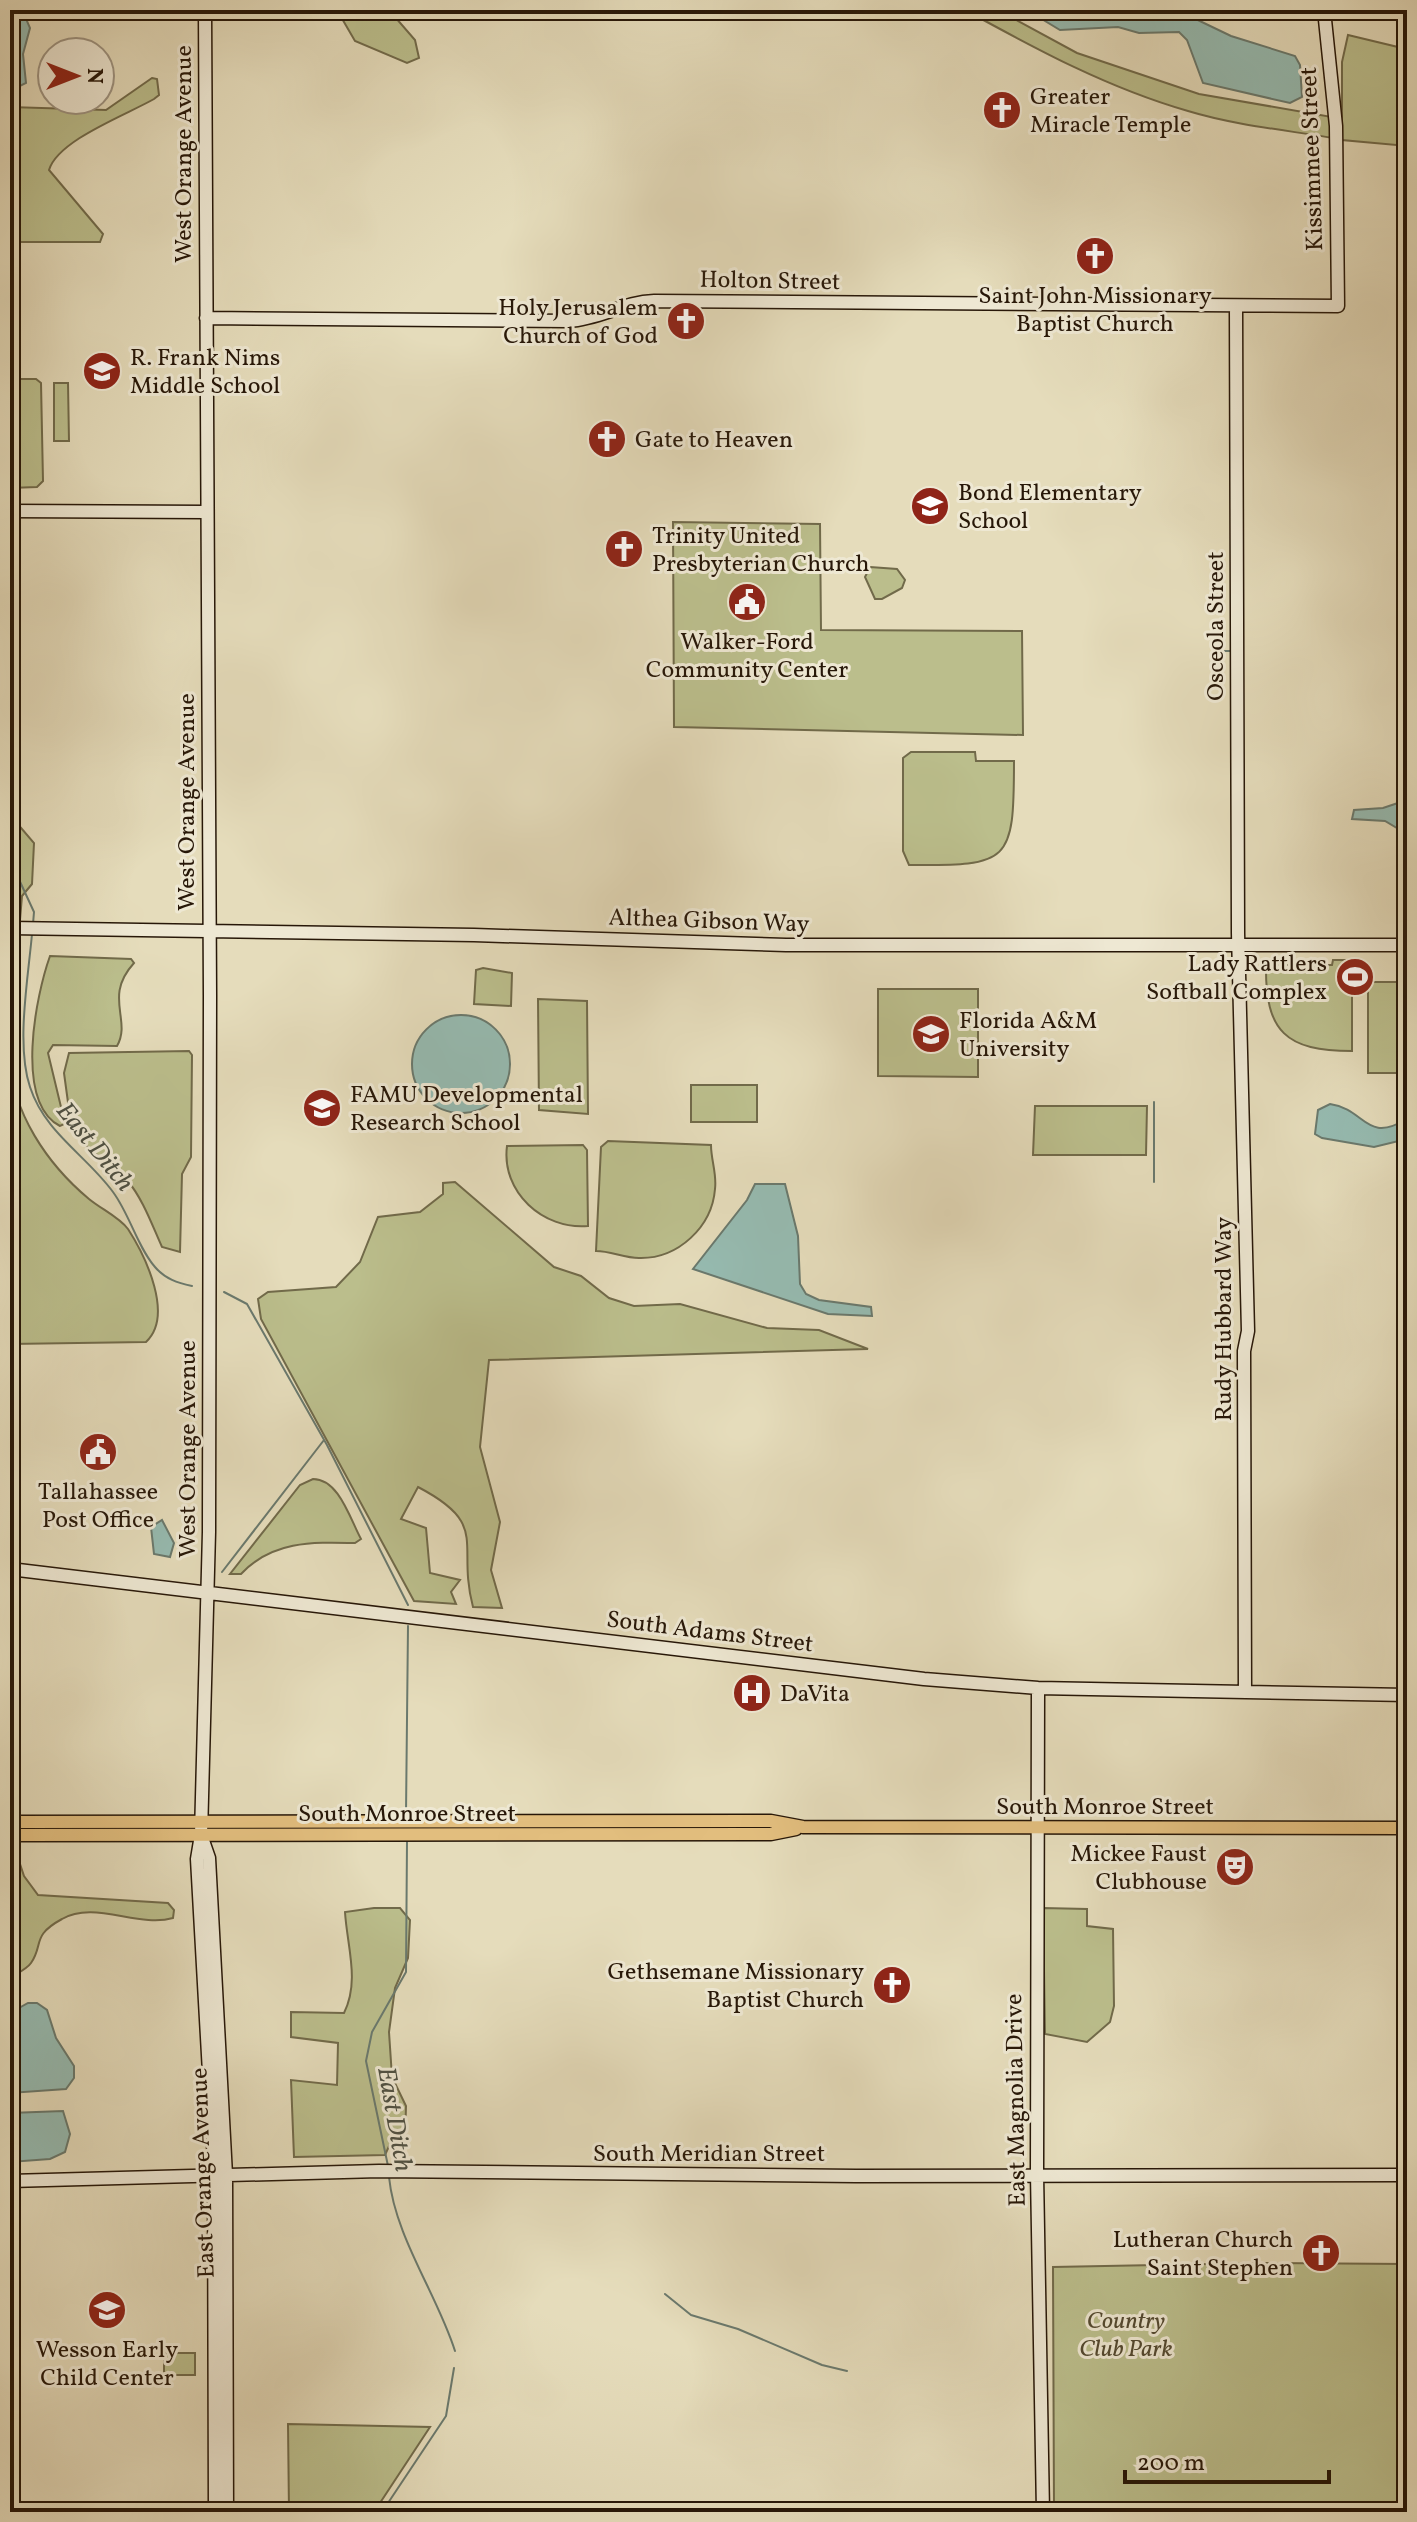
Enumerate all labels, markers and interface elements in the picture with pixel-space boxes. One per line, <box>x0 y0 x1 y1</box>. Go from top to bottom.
north arrow <box>36 36 116 116</box>
street label: West Orange Avenue <box>168 45 202 263</box>
street label: Kissimmee Street <box>1293 66 1333 252</box>
text: N <box>78 68 109 84</box>
place label: Greater Miracle Temple <box>1030 81 1191 143</box>
church icon: Greater Miracle Temple <box>981 89 1023 131</box>
church icon: Saint John Missionary Baptist Church <box>1074 235 1116 277</box>
street label: Holton Street <box>699 264 841 300</box>
place label: Saint John Missionary Baptist Church <box>978 280 1212 342</box>
place label: Holy Jerusalem Church of God <box>498 292 658 354</box>
church icon: Holy Jerusalem Church of God <box>665 300 707 342</box>
place label: R. Frank Nims Middle School <box>130 342 280 404</box>
school or university icon: R. Frank Nims Middle School <box>81 350 123 392</box>
church icon: Gate to Heaven <box>586 418 628 460</box>
place label: Gate to Heaven <box>635 424 793 458</box>
place label: Bond Elementary School <box>958 477 1142 539</box>
school or university icon: Bond Elementary School <box>909 485 951 527</box>
place label: Trinity United Presbyterian Church <box>652 520 869 582</box>
church icon: Trinity United Presbyterian Church <box>603 528 645 570</box>
street label: Osceola Street <box>1200 551 1234 701</box>
public building icon: Walker-Ford Community Center <box>726 581 768 623</box>
place label: Walker-Ford Community Center <box>646 626 848 688</box>
street label: West Orange Avenue <box>171 693 205 911</box>
street label: Althea Gibson Way <box>608 902 810 942</box>
place label: Lady Rattlers Softball Complex <box>1146 948 1327 1010</box>
sports icon: Lady Rattlers Softball Complex <box>1334 956 1376 998</box>
place label: Florida A&M University <box>959 1005 1097 1067</box>
school or university icon: Florida A&M University <box>910 1013 952 1055</box>
place label: FAMU Developmental Research School <box>350 1079 583 1141</box>
school or university icon: FAMU Developmental Research School <box>301 1087 343 1129</box>
water label: East Ditch <box>47 1095 142 1200</box>
street label: Rudy Hubbard Way <box>1208 1217 1242 1421</box>
street label: West Orange Avenue <box>172 1340 206 1558</box>
public building icon: Tallahassee Post Office <box>77 1431 119 1473</box>
place label: Tallahassee Post Office <box>38 1476 158 1538</box>
street label: South Adams Street <box>604 1603 815 1663</box>
hospital icon: DaVita <box>731 1672 773 1714</box>
place label: DaVita <box>780 1678 850 1712</box>
street label: South Monroe Street <box>996 1791 1214 1825</box>
street label: South Monroe Street <box>298 1798 516 1832</box>
place label: Mickee Faust Clubhouse <box>1071 1838 1207 1900</box>
theatre icon: Mickee Faust Clubhouse <box>1214 1846 1256 1888</box>
place label: Gethsemane Missionary Baptist Church <box>608 1956 864 2018</box>
church icon: Gethsemane Missionary Baptist Church <box>871 1964 913 2006</box>
street label: East Magnolia Drive <box>998 1993 1036 2207</box>
water label: East Ditch <box>367 2064 421 2175</box>
street label: East Orange Avenue <box>183 2067 225 2279</box>
street label: South Meridian Street <box>593 2138 825 2172</box>
place label: Lutheran Church Saint Stephen <box>1113 2224 1293 2286</box>
church icon: Lutheran Church Saint Stephen <box>1300 2232 1342 2274</box>
school or university icon: Wesson Early Child Center <box>86 2289 128 2331</box>
park label: Country Club Park <box>1079 2305 1173 2367</box>
place label: Wesson Early Child Center <box>36 2334 178 2396</box>
scale bar <box>1125 2434 1329 2484</box>
text: 200 m <box>1137 2447 1205 2481</box>

